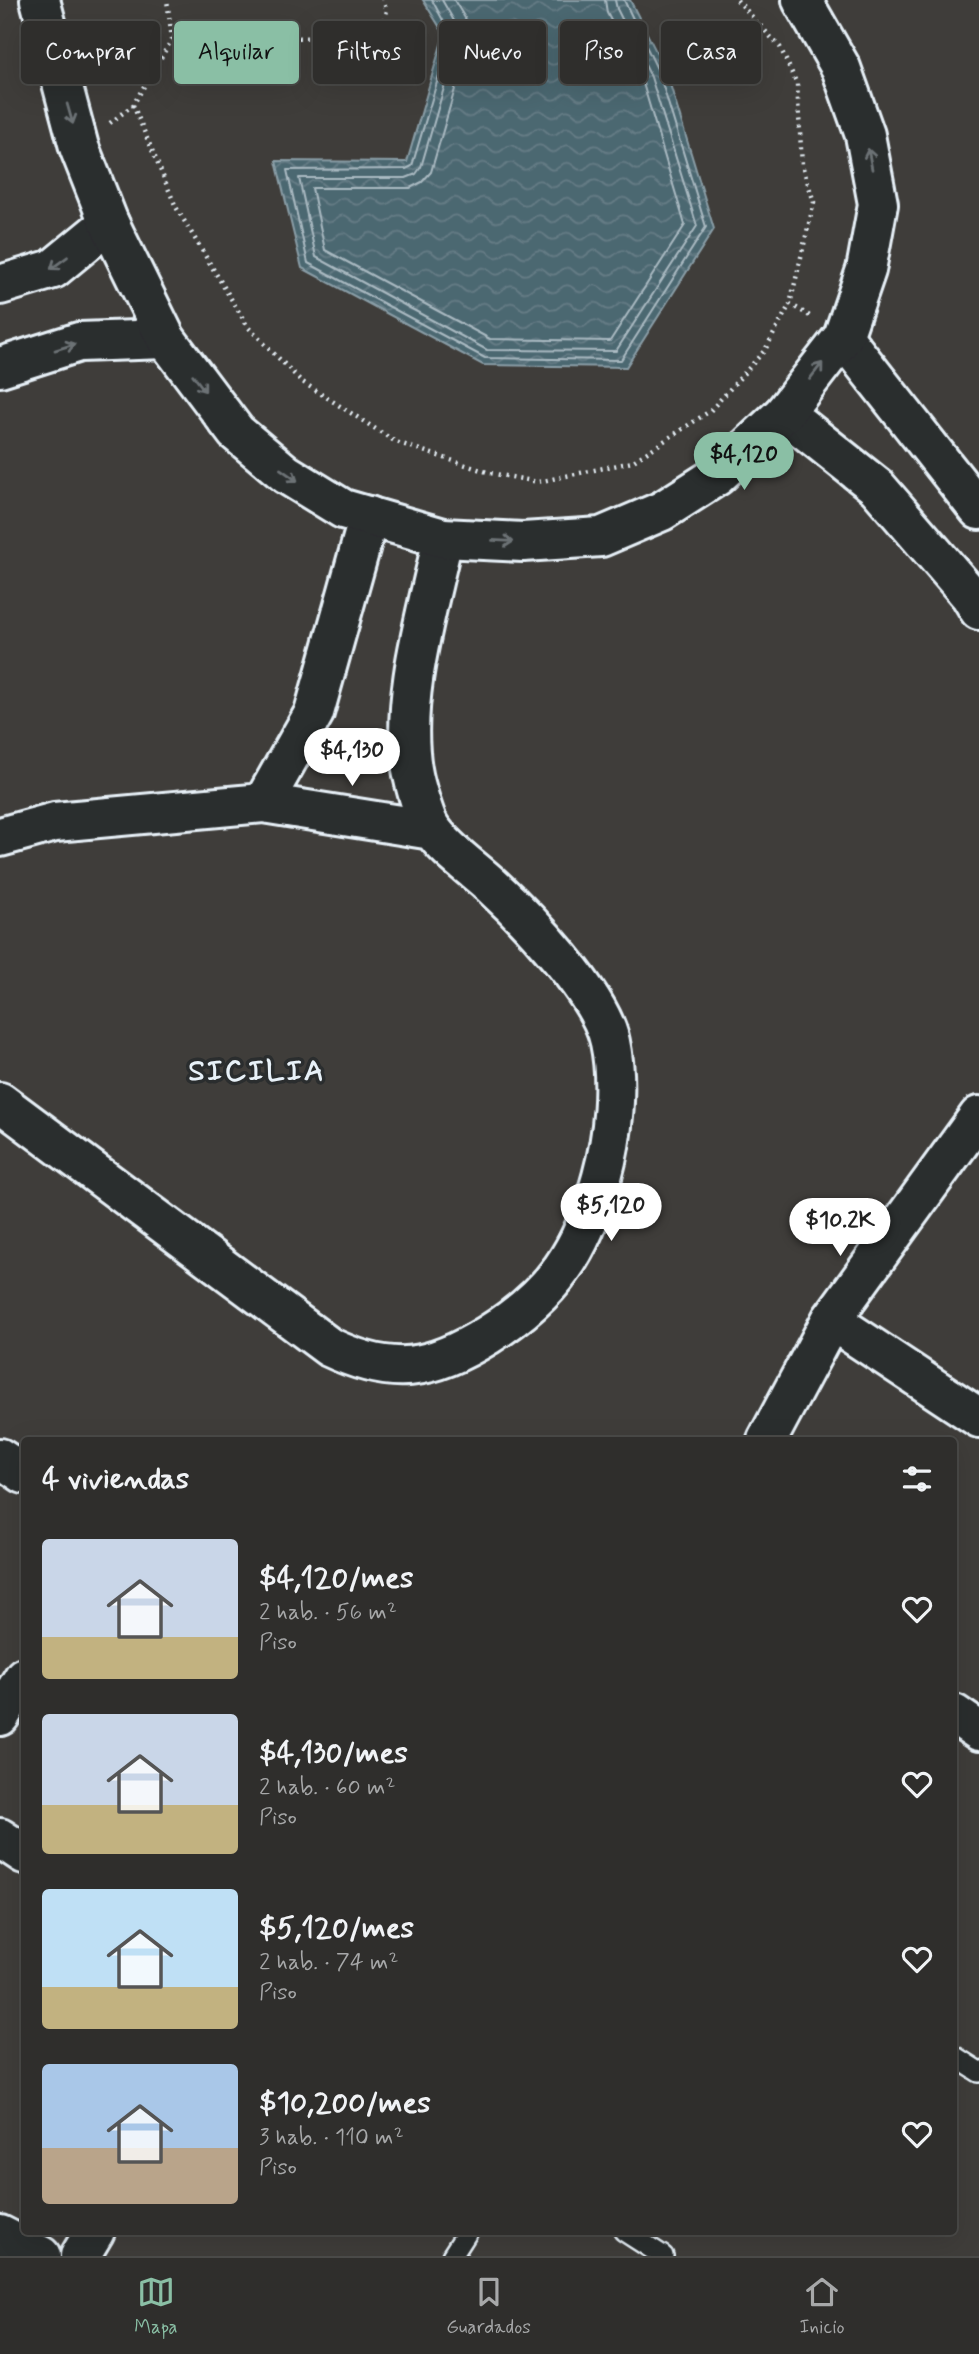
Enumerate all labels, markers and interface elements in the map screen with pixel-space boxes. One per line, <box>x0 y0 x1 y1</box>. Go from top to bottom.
chip: Comprar <box>21 21 160 84</box>
chip: Alquilar <box>174 21 299 84</box>
chip: Filtros <box>313 21 425 84</box>
chip: Nuevo <box>439 21 546 84</box>
chip: Piso <box>560 21 647 84</box>
chip: Casa <box>661 21 761 84</box>
one-way arrow <box>64 102 77 124</box>
one-way arrow <box>862 148 876 171</box>
one-way arrow <box>50 256 69 270</box>
one-way arrow <box>54 339 76 352</box>
one-way arrow <box>809 363 824 381</box>
one-way arrow <box>192 373 207 392</box>
pin: $4,120 <box>687 433 801 492</box>
text: $4,120 <box>710 440 778 470</box>
one-way arrow <box>279 468 298 482</box>
one-way arrow <box>491 535 513 548</box>
pin: $4,130 <box>295 728 409 788</box>
text: $4,130 <box>320 736 384 766</box>
district label: SICILIA <box>188 1052 326 1091</box>
pin: $5,120 <box>554 1184 668 1243</box>
text: $5,120 <box>577 1191 645 1221</box>
pin: $10.2K <box>783 1198 897 1258</box>
text: $10.2K <box>805 1206 875 1236</box>
text: 4 viviendas <box>42 1460 189 1499</box>
icon: filters <box>898 1460 936 1498</box>
text: $4,120/mes <box>259 1559 413 1598</box>
icon: home <box>98 1567 182 1651</box>
icon: heart <box>898 1590 936 1628</box>
text: 2 hab. · 56 m² <box>259 1598 397 1628</box>
text: Piso <box>259 1628 297 1658</box>
text: $4,130/mes <box>259 1734 408 1773</box>
icon: home <box>98 1742 182 1826</box>
icon: heart <box>898 1765 936 1803</box>
text: 2 hab. · 60 m² <box>259 1773 395 1803</box>
text: Piso <box>259 1803 297 1833</box>
text: $5,120/mes <box>259 1909 414 1948</box>
icon: home <box>98 1917 182 2001</box>
icon: heart <box>898 1940 936 1978</box>
text: 2 hab. · 74 m² <box>259 1948 398 1978</box>
text: Piso <box>259 1978 297 2008</box>
text: $10,200/mes <box>259 2084 431 2123</box>
icon: home <box>98 2092 182 2176</box>
icon: heart <box>898 2115 936 2153</box>
text: 3 hab. · 110 m² <box>259 2123 404 2153</box>
text: Piso <box>259 2153 297 2183</box>
tab: Mapa <box>134 2273 178 2340</box>
tab: Guardados <box>446 2273 531 2340</box>
tab: Inicio <box>799 2273 845 2340</box>

